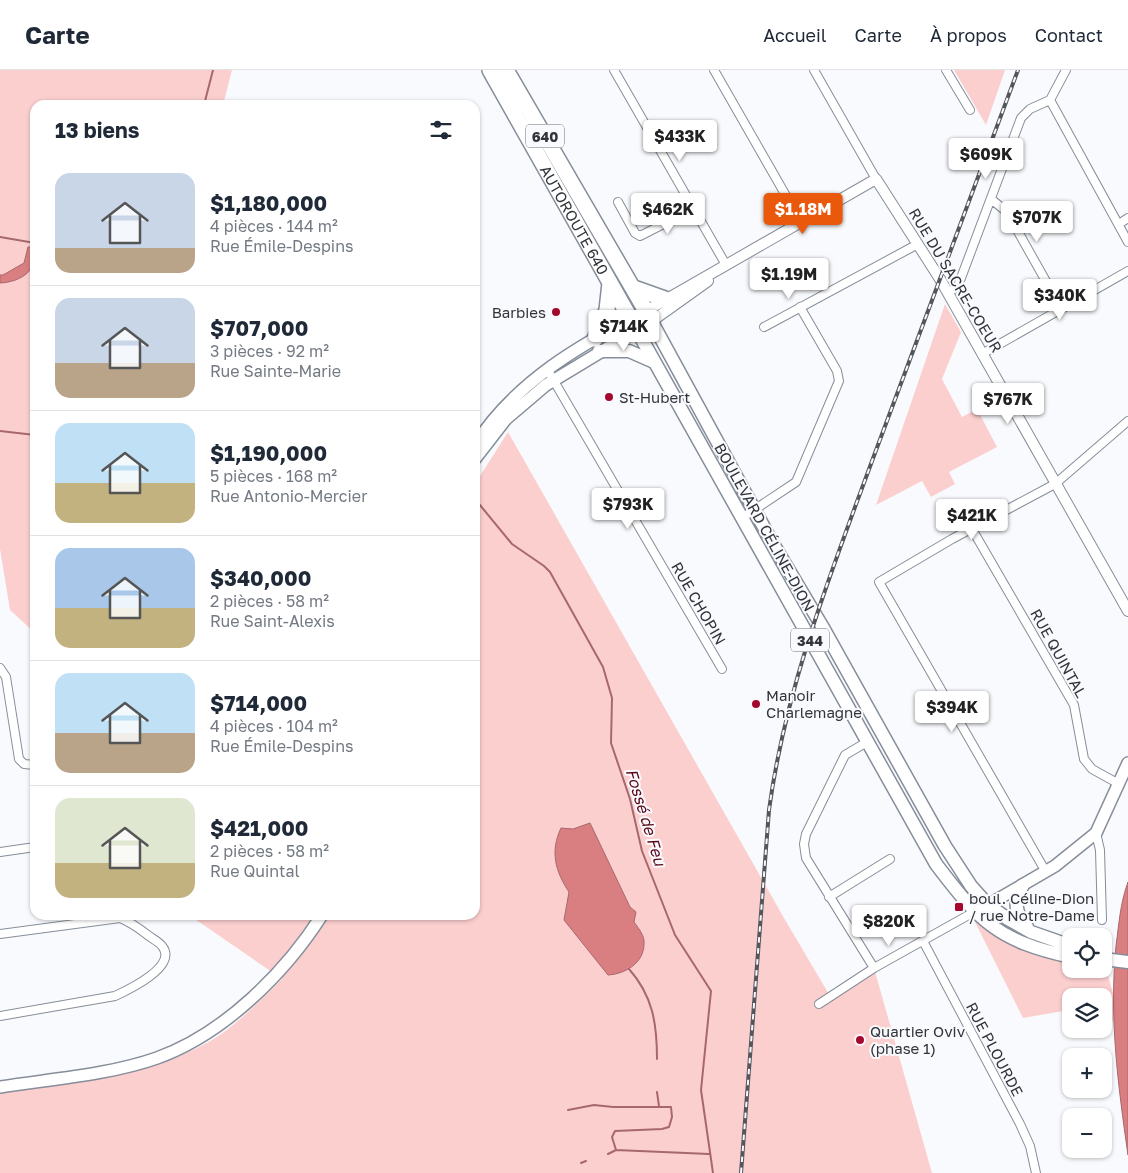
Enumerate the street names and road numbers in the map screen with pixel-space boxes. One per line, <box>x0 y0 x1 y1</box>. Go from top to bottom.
road number: 640 <box>526 124 564 148</box>
street label: AUTOROUTE 640 <box>537 162 613 278</box>
street label: RUE DU SACRE-COEUR <box>906 205 1006 355</box>
street label: BOULEVARD CÉLINE-DION <box>711 440 819 614</box>
street label: RUE CHOPIN <box>668 558 730 648</box>
street label: RUE QUINTAL <box>1027 605 1091 701</box>
road number: 344 <box>791 628 829 652</box>
street label: RUE PLOURDE <box>963 999 1027 1099</box>

